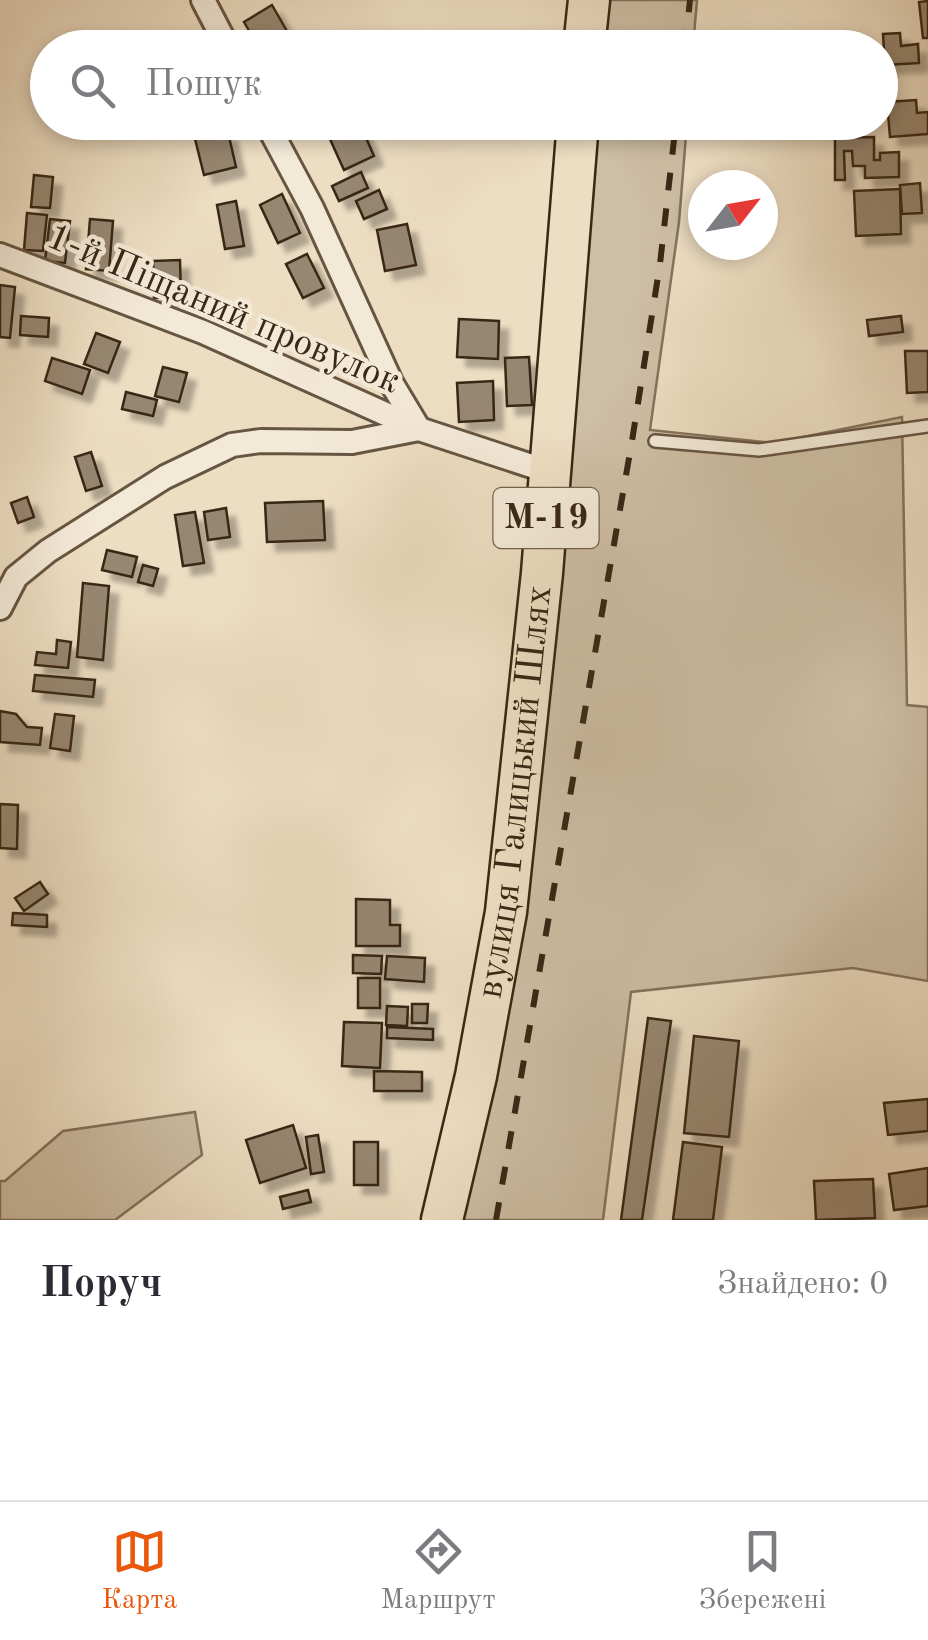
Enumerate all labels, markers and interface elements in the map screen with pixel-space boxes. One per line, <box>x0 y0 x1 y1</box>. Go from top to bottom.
search box <box>30 30 898 140</box>
icon: search <box>65 58 120 113</box>
text: Пошук <box>145 66 262 104</box>
north arrow <box>688 170 778 260</box>
street label: 1-й Піщаний провулок <box>41 218 405 402</box>
road number: М-19 <box>494 488 598 548</box>
street label: вулиця Галицький Шлях <box>472 584 560 1002</box>
text: Поруч <box>40 1264 162 1306</box>
text: Знайдено: 0 <box>717 1269 888 1301</box>
tab: Карта <box>102 1524 177 1619</box>
tab: Маршрут <box>381 1524 496 1619</box>
tab: Збережені <box>699 1524 826 1619</box>

